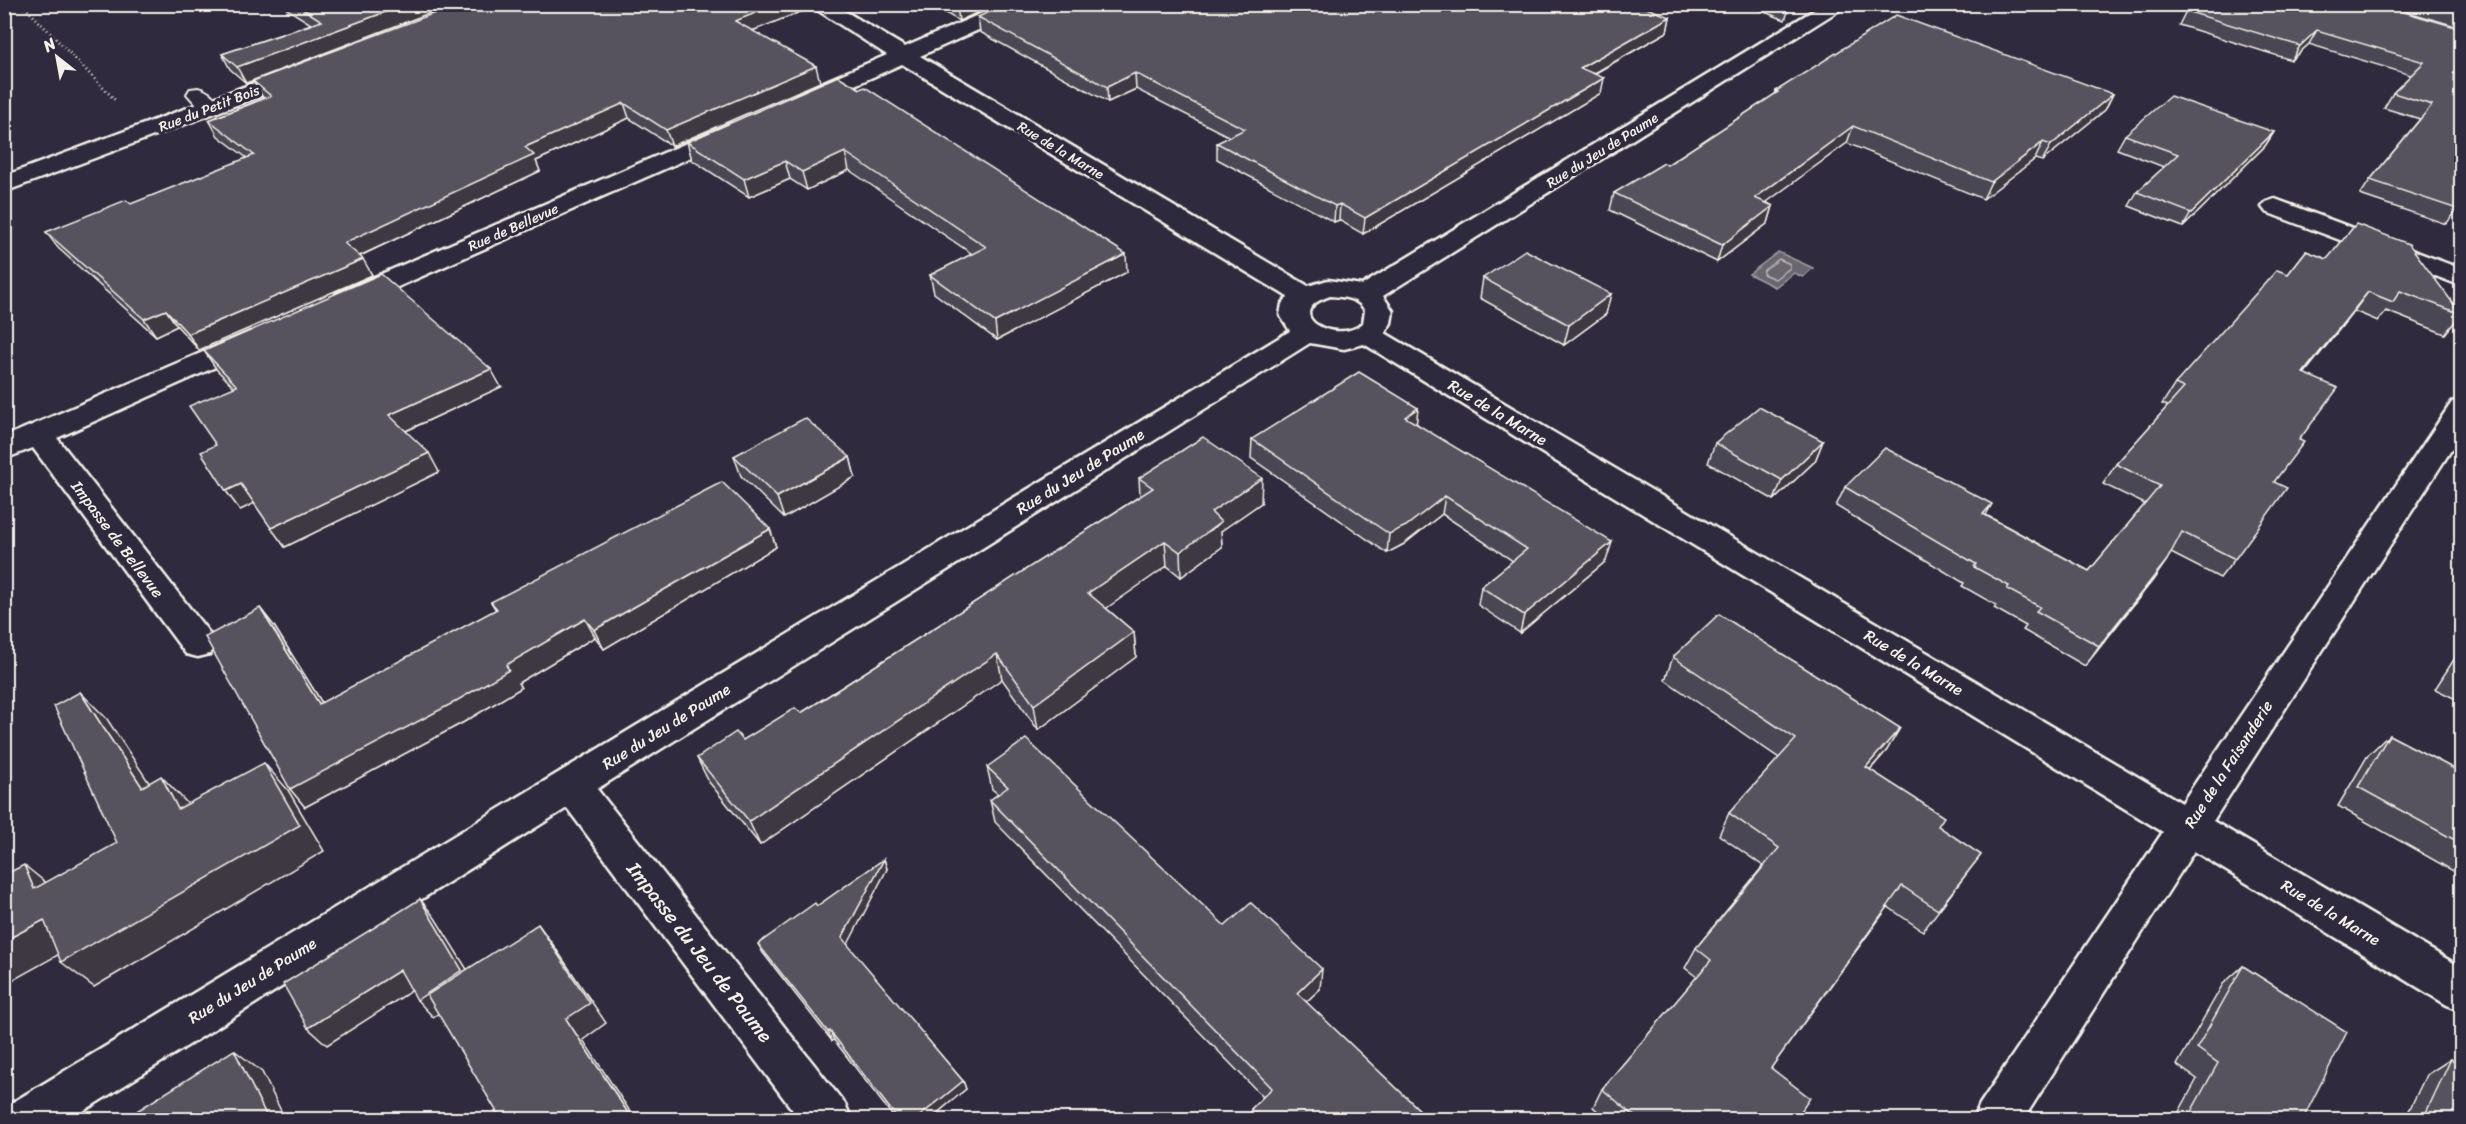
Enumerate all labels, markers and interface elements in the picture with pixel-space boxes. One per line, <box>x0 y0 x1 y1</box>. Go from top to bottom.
north arrow <box>27 27 87 87</box>
text: N <box>36 29 63 60</box>
street label: Rue du Petit Bois <box>155 78 264 139</box>
street label: Rue du Jeu de Paume <box>1541 106 1664 195</box>
street label: Rue de la Marne <box>1012 115 1109 186</box>
street label: Rue de Bellevue <box>464 196 563 259</box>
street label: Rue de la Marne <box>1442 371 1553 454</box>
street label: Rue du Jeu de Paume <box>1010 420 1150 523</box>
street label: Impasse de Bellevue <box>63 473 172 605</box>
street label: Rue de la Marne <box>1858 621 1969 704</box>
street label: Rue du Jeu de Paume <box>596 675 736 778</box>
street label: Rue de la Faisanderie <box>2176 694 2281 834</box>
street label: Impasse du Jeu de Paume <box>617 853 782 1051</box>
street label: Rue de la Marne <box>2275 871 2386 954</box>
street label: Rue du Jeu de Paume <box>182 929 322 1032</box>

